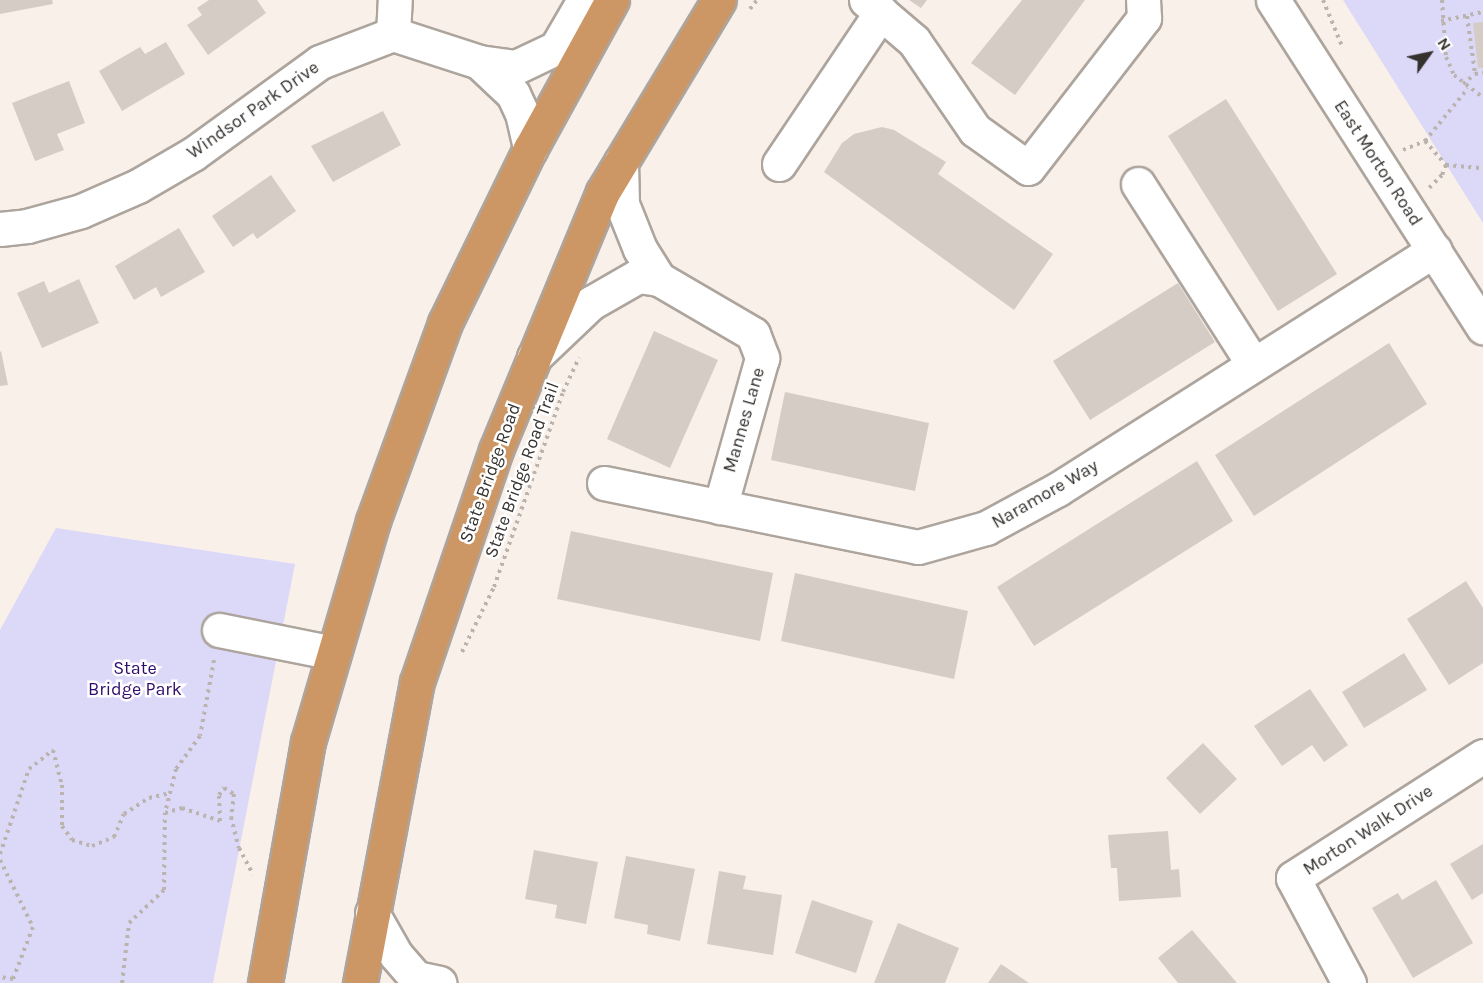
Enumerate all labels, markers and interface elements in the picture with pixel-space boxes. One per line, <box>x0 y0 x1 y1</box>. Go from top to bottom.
north arrow <box>1399 24 1459 84</box>
text: N <box>1433 34 1456 54</box>
street label: Windsor Park Drive <box>183 56 323 164</box>
street label: East Morton Road <box>1329 96 1427 230</box>
street label: Mannes Lane <box>719 365 769 475</box>
street label: State Bridge Road Trail <box>480 379 564 561</box>
street label: State Bridge Road <box>455 400 525 546</box>
street label: Naramore Way <box>988 455 1102 533</box>
park label: State Bridge Park <box>88 658 182 700</box>
street label: Morton Walk Drive <box>1299 780 1437 880</box>

